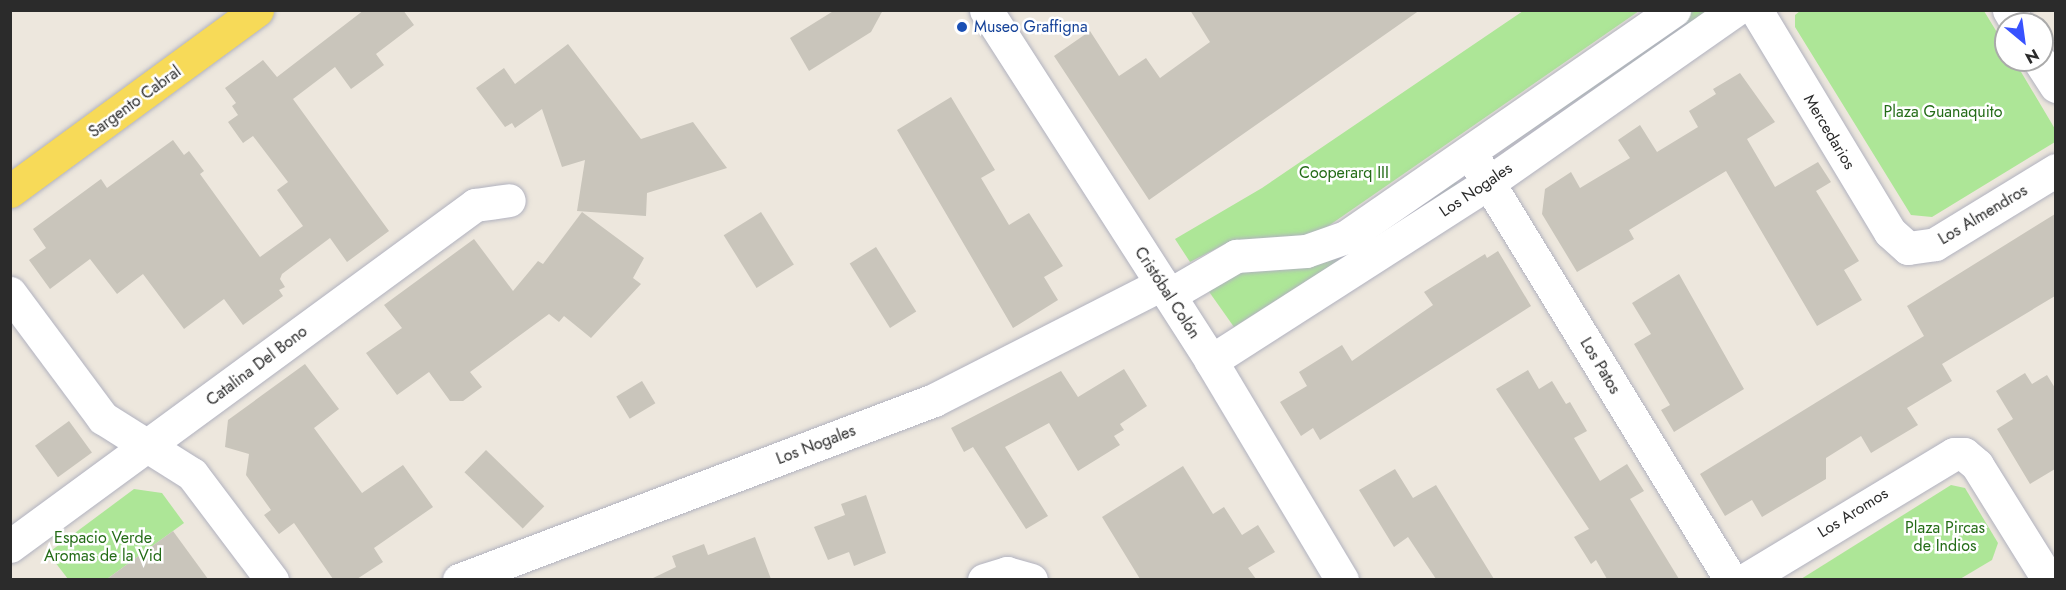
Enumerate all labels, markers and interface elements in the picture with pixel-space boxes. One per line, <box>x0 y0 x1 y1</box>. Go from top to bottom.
north arrow <box>1994 12 2054 72</box>
place label: Museo Graffigna <box>974 17 1088 37</box>
marker: Museo Graffigna <box>955 20 969 34</box>
text: N <box>2021 43 2043 70</box>
street label: Sargento Cabral <box>85 62 185 142</box>
street label: Mercedarios <box>1799 91 1859 173</box>
park label: Plaza Guanaquito <box>1884 102 2002 122</box>
street label: Los Nogales <box>1436 159 1516 221</box>
park label: Cooperarq III <box>1299 163 1389 183</box>
street label: Los Almendros <box>1935 181 2031 249</box>
street label: Cristóbal Colón <box>1130 244 1204 342</box>
street label: Catalina Del Bono <box>203 322 311 410</box>
street label: Los Patos <box>1576 334 1624 398</box>
street label: Los Nogales <box>774 421 858 469</box>
street label: Los Aromos <box>1814 484 1892 542</box>
park label: Plaza Pircas de Indios <box>1905 518 1985 556</box>
park label: Espacio Verde Aromas de la Vid <box>44 528 162 566</box>

